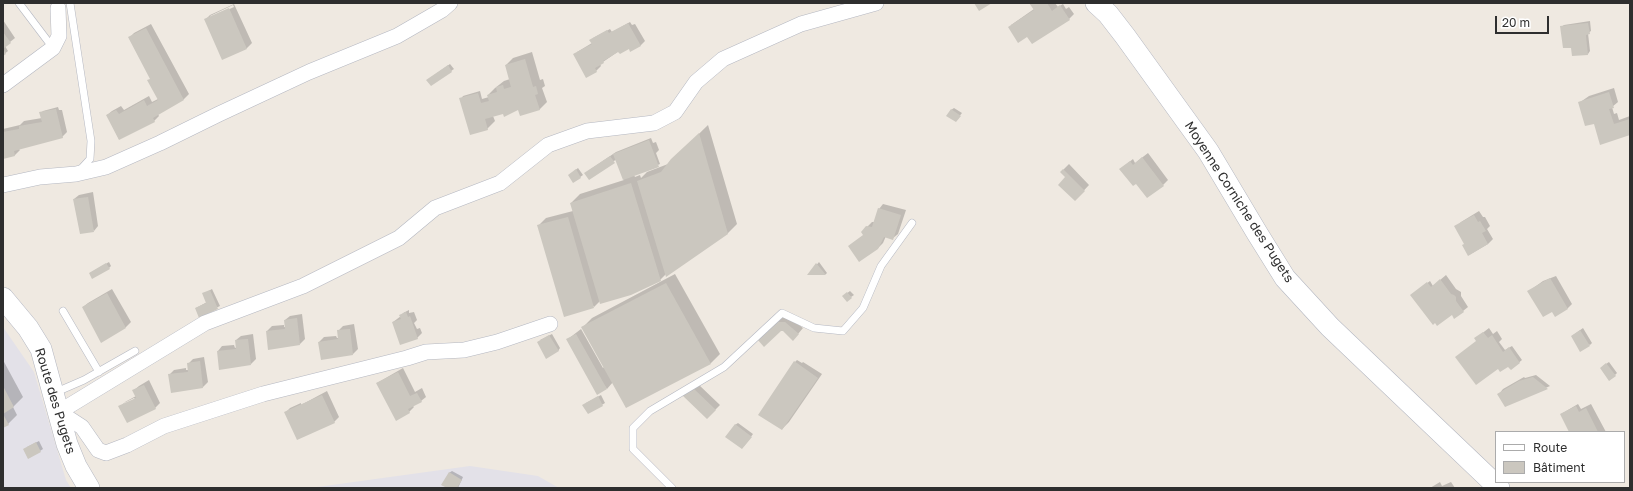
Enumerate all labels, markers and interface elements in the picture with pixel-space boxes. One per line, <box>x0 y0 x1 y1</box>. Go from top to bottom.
scale bar <box>1497 8 1551 34</box>
text: 20 m <box>1502 15 1530 30</box>
street label: Moyenne Corniche des Pugets <box>1181 119 1297 285</box>
street label: Route des Pugets <box>31 346 79 456</box>
legend <box>1495 431 1625 483</box>
text: Route <box>1533 440 1567 455</box>
text: Bâtiment <box>1533 460 1585 475</box>

